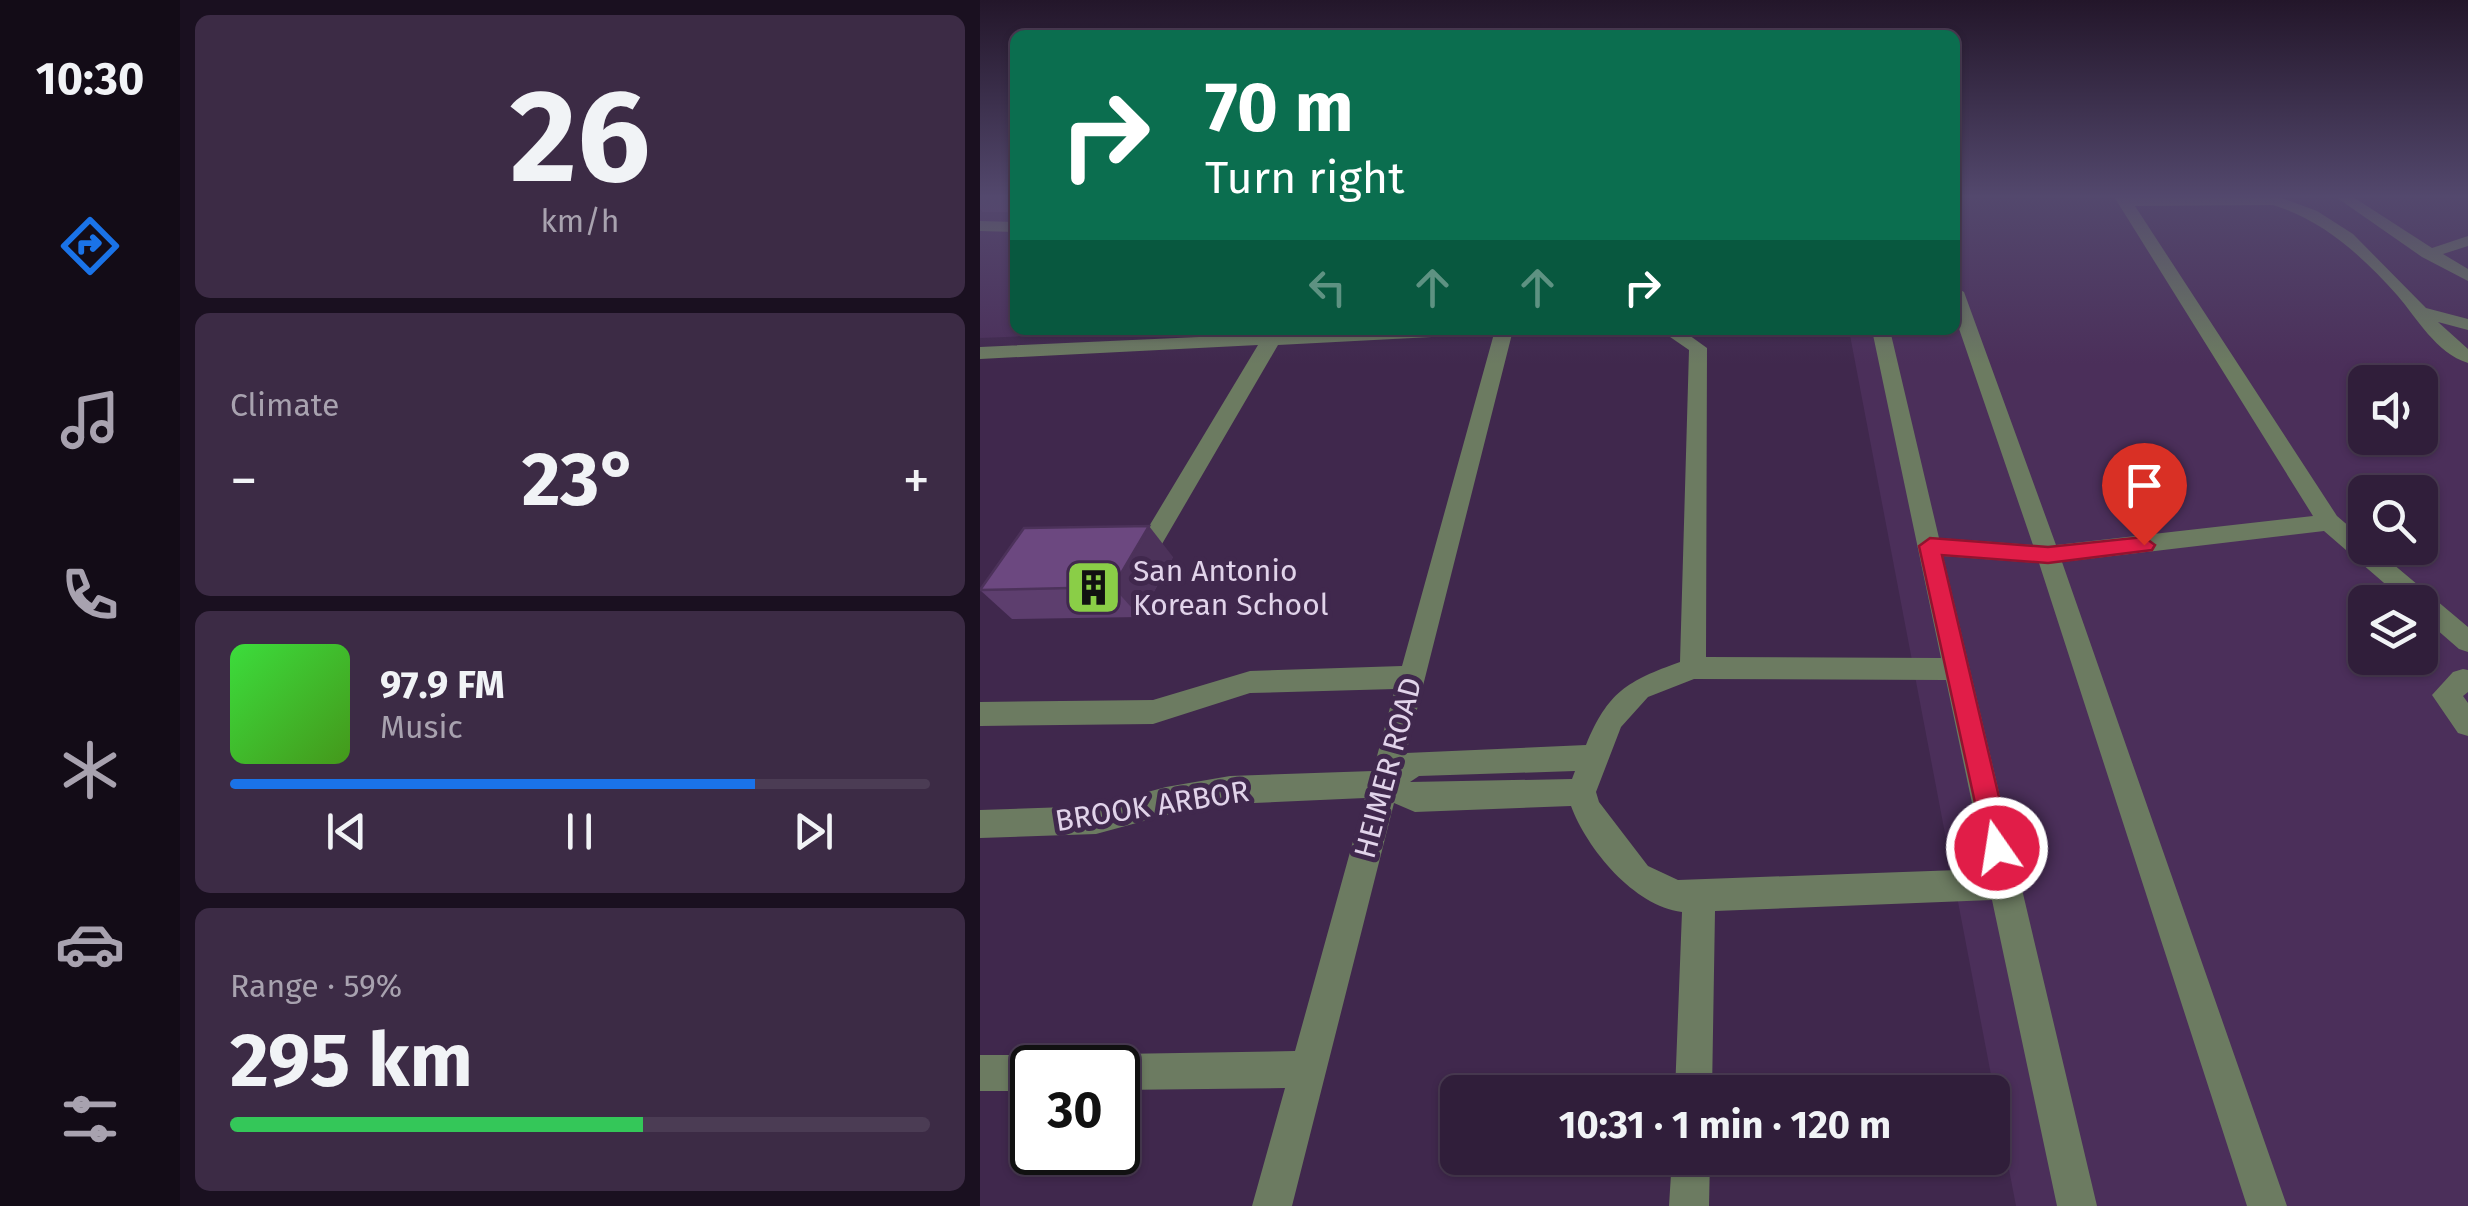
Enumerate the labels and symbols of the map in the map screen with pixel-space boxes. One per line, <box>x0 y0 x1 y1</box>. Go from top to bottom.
pin <box>2102 443 2187 546</box>
place label: San Antonio Korean School <box>1133 553 1329 623</box>
building icon: San Antonio Korean School <box>1064 558 1124 618</box>
street label: HEIMER ROAD <box>1347 674 1429 862</box>
street label: BROOK ARBOR <box>1053 773 1251 839</box>
position arrow <box>1945 796 2049 900</box>
speed limit sign: 30 <box>1010 1045 1140 1175</box>

